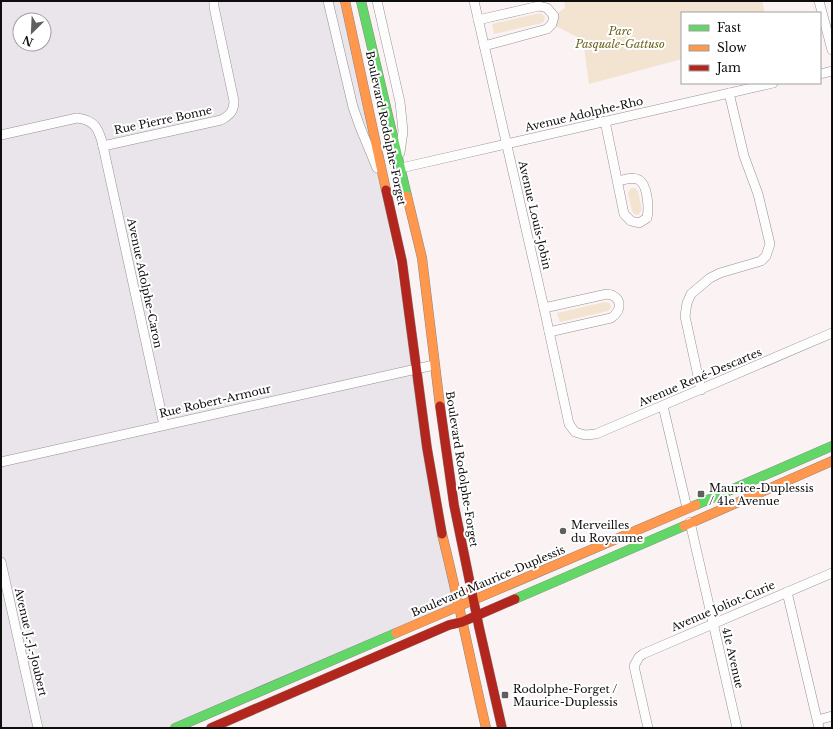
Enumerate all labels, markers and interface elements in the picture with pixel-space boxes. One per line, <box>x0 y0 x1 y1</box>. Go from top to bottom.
north arrow <box>12 12 52 52</box>
legend <box>681 12 821 84</box>
text: Fast <box>717 20 742 35</box>
park label: Parc Pasquale-Gattuso <box>574 24 665 51</box>
text: N <box>20 32 36 50</box>
text: Slow <box>717 40 747 55</box>
street label: Boulevard Rodolphe-Forget <box>363 49 409 207</box>
text: Jam <box>715 60 741 75</box>
street label: Avenue Adolphe-Rho <box>523 94 644 135</box>
street label: Rue Pierre Bonne <box>113 103 213 137</box>
street label: Avenue Louis-Jobin <box>515 158 554 271</box>
street label: Avenue Adolphe-Caron <box>124 216 166 350</box>
street label: Avenue René-Descartes <box>635 345 764 410</box>
street label: Rue Robert-Armour <box>158 381 273 421</box>
street label: Boulevard Rodolphe-Forget <box>443 390 481 549</box>
place label: Maurice-Duplessis / 41e Avenue <box>709 481 814 508</box>
marker: Maurice-Duplessis / 41e Avenue <box>696 489 706 499</box>
place label: Merveilles du Royaume <box>571 518 643 545</box>
marker: Merveilles du Royaume <box>558 526 568 536</box>
street label: Boulevard Maurice-Duplessis <box>409 542 567 620</box>
street label: Avenue Joliot-Curie <box>668 578 777 635</box>
street label: Avenue J.-J.-Joubert <box>11 585 50 698</box>
street label: 41e Avenue <box>719 626 747 690</box>
place label: Rodolphe-Forget / Maurice-Duplessis <box>513 682 618 709</box>
marker: Rodolphe-Forget / Maurice-Duplessis <box>500 690 510 700</box>

